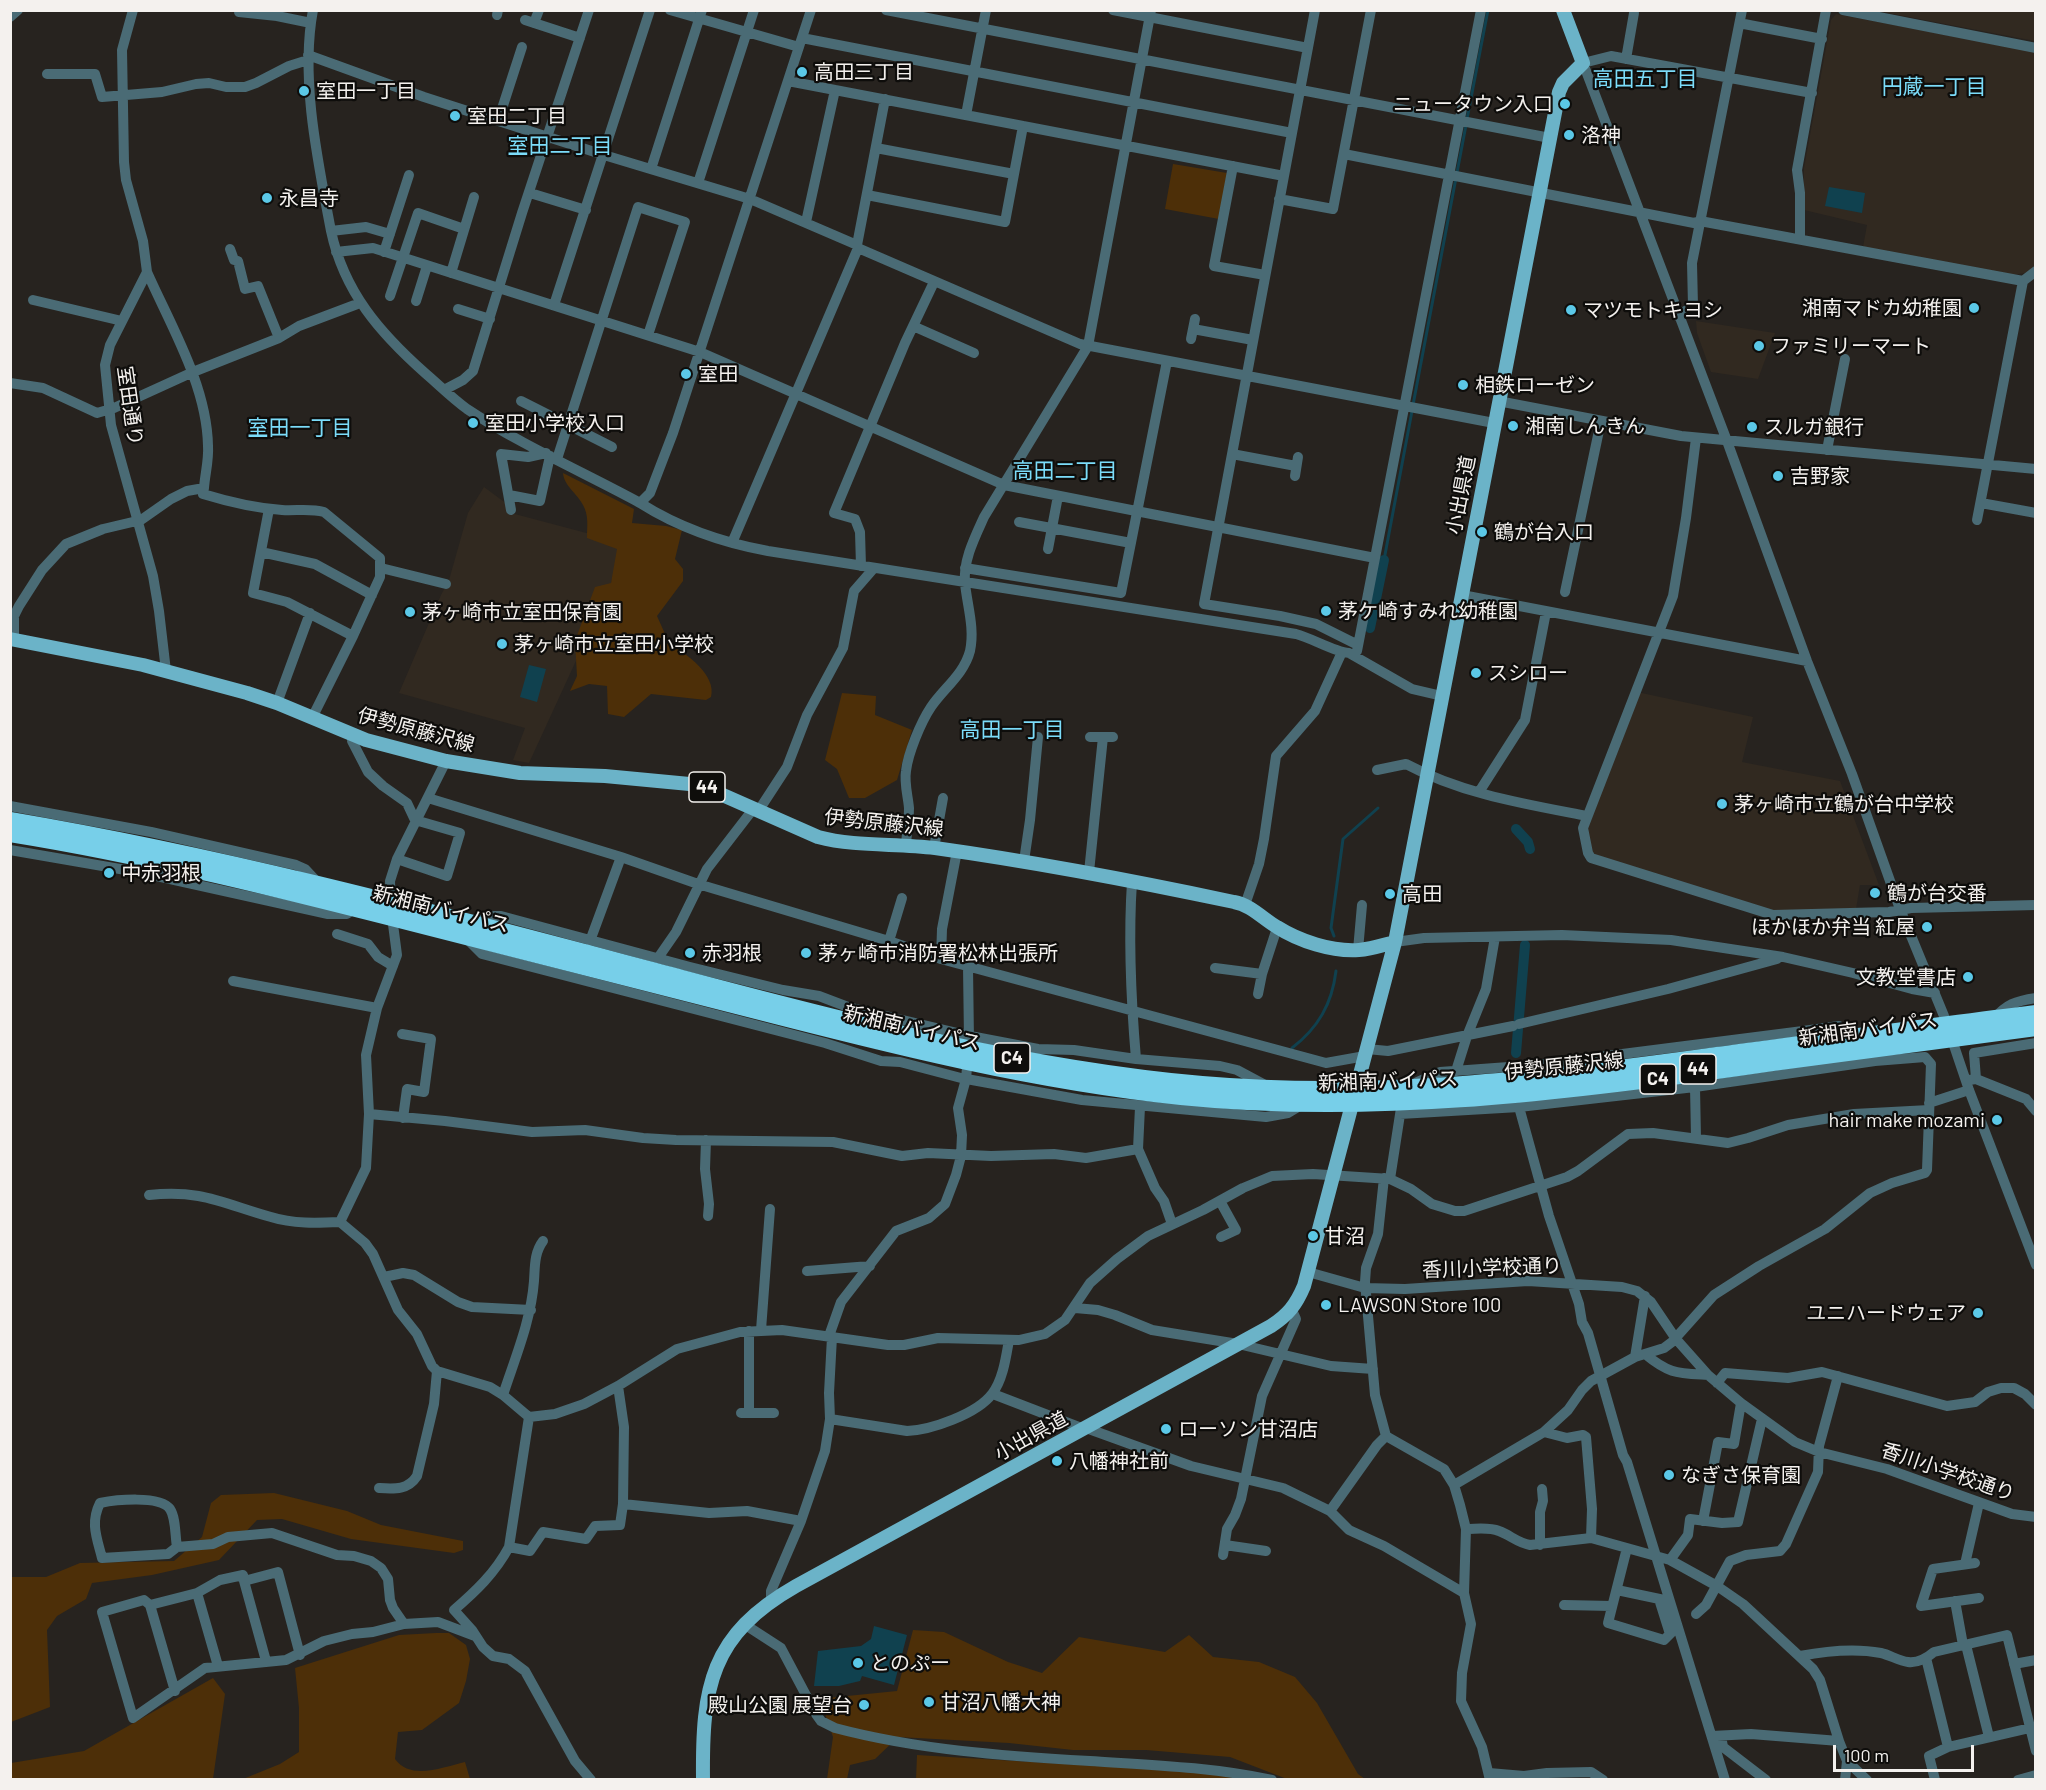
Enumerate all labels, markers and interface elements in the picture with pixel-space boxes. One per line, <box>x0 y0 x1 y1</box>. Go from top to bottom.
place label: 高田三丁目 <box>814 60 914 84</box>
marker: 高田三丁目 <box>795 65 809 79</box>
district label: 高田五丁目 <box>1593 66 1697 92</box>
district label: 円蔵一丁目 <box>1882 74 1986 100</box>
place label: 室田一丁目 <box>316 79 416 103</box>
marker: 室田一丁目 <box>297 84 311 98</box>
place label: ニュータウン入口 <box>1393 92 1553 116</box>
marker: ニュータウン入口 <box>1558 97 1572 111</box>
place label: 室田二丁目 <box>467 104 567 128</box>
marker: 室田二丁目 <box>448 109 462 123</box>
place label: 洛神 <box>1581 123 1621 147</box>
marker: 洛神 <box>1562 128 1576 142</box>
district label: 室田二丁目 <box>508 133 612 159</box>
place label: 永昌寺 <box>279 186 339 210</box>
marker: 永昌寺 <box>260 191 274 205</box>
place label: 湘南マドカ幼稚園 <box>1802 296 1962 320</box>
place label: マツモトキヨシ <box>1583 298 1723 322</box>
marker: 湘南マドカ幼稚園 <box>1967 301 1981 315</box>
marker: マツモトキヨシ <box>1564 303 1578 317</box>
place label: ファミリーマート <box>1771 334 1931 358</box>
marker: ファミリーマート <box>1752 339 1766 353</box>
place label: 室田 <box>698 362 738 386</box>
street label: 室田通り <box>113 365 147 447</box>
marker: 室田 <box>679 367 693 381</box>
place label: 相鉄ローゼン <box>1475 373 1595 397</box>
marker: 相鉄ローゼン <box>1456 378 1470 392</box>
place label: 室田小学校入口 <box>485 411 625 435</box>
place label: 湘南しんきん <box>1525 414 1645 438</box>
district label: 室田一丁目 <box>248 415 352 441</box>
place label: スルガ銀行 <box>1764 415 1864 439</box>
marker: 室田小学校入口 <box>466 416 480 430</box>
marker: 湘南しんきん <box>1506 419 1520 433</box>
marker: スルガ銀行 <box>1745 420 1759 434</box>
street label: 小出県道 <box>1442 453 1480 537</box>
district label: 高田二丁目 <box>1013 458 1117 484</box>
place label: 吉野家 <box>1790 464 1850 488</box>
marker: 吉野家 <box>1771 469 1785 483</box>
place label: 鶴が台入口 <box>1494 520 1594 544</box>
marker: 鶴が台入口 <box>1475 525 1489 539</box>
place label: 茅ケ崎すみれ幼稚園 <box>1338 599 1518 623</box>
place label: 茅ヶ崎市立室田保育園 <box>422 600 622 624</box>
marker: 茅ケ崎すみれ幼稚園 <box>1319 604 1333 618</box>
marker: 茅ヶ崎市立室田保育園 <box>403 605 417 619</box>
place label: 茅ヶ崎市立室田小学校 <box>514 632 714 656</box>
marker: 茅ヶ崎市立室田小学校 <box>495 637 509 651</box>
place label: スシロー <box>1488 661 1568 685</box>
marker: スシロー <box>1469 666 1483 680</box>
street label: 伊勢原藤沢線 <box>355 703 477 757</box>
district label: 高田一丁目 <box>960 717 1064 743</box>
road number: 44 <box>689 772 725 802</box>
place label: 茅ヶ崎市立鶴が台中学校 <box>1734 792 1954 816</box>
marker: 茅ヶ崎市立鶴が台中学校 <box>1715 797 1729 811</box>
street label: 伊勢原藤沢線 <box>823 805 945 841</box>
place label: 中赤羽根 <box>121 861 201 885</box>
marker: 中赤羽根 <box>102 866 116 880</box>
street label: 新湘南バイパス <box>370 880 512 938</box>
place label: 鶴が台交番 <box>1887 881 1987 905</box>
place label: 高田 <box>1402 882 1442 906</box>
marker: 鶴が台交番 <box>1868 886 1882 900</box>
marker: 高田 <box>1383 887 1397 901</box>
place label: ほかほか弁当 紅屋 <box>1751 915 1915 939</box>
marker: ほかほか弁当 紅屋 <box>1920 920 1934 934</box>
place label: 赤羽根 <box>702 941 762 965</box>
place label: 茅ヶ崎市消防署松林出張所 <box>818 941 1058 965</box>
marker: 赤羽根 <box>683 946 697 960</box>
marker: 茅ヶ崎市消防署松林出張所 <box>799 946 813 960</box>
place label: 文教堂書店 <box>1856 965 1956 989</box>
marker: 文教堂書店 <box>1961 970 1975 984</box>
street label: 新湘南バイパス <box>841 1001 983 1055</box>
street label: 新湘南バイパス <box>1797 1007 1939 1051</box>
road number: C4 <box>994 1043 1030 1073</box>
street label: 伊勢原藤沢線 <box>1503 1048 1625 1084</box>
road number: 44 <box>1680 1054 1716 1084</box>
road number: C4 <box>1640 1064 1676 1094</box>
street label: 新湘南バイパス <box>1318 1067 1458 1095</box>
place label: hair make mozami <box>1829 1108 1985 1132</box>
marker: hair make mozami <box>1990 1113 2004 1127</box>
place label: 甘沼 <box>1325 1224 1365 1248</box>
marker: 甘沼 <box>1306 1229 1320 1243</box>
street label: 香川小学校通り <box>1422 1254 1562 1282</box>
place label: LAWSON Store 100 <box>1338 1293 1501 1317</box>
marker: LAWSON Store 100 <box>1319 1298 1333 1312</box>
place label: ユニハードウェア <box>1806 1301 1966 1325</box>
marker: ユニハードウェア <box>1971 1306 1985 1320</box>
street label: 小出県道 <box>990 1406 1072 1466</box>
place label: ローソン甘沼店 <box>1178 1417 1318 1441</box>
marker: ローソン甘沼店 <box>1159 1422 1173 1436</box>
street label: 香川小学校通り <box>1878 1438 2018 1506</box>
place label: 八幡神社前 <box>1069 1449 1169 1473</box>
marker: 八幡神社前 <box>1050 1454 1064 1468</box>
place label: なぎさ保育園 <box>1681 1463 1801 1487</box>
marker: なぎさ保育園 <box>1662 1468 1676 1482</box>
place label: とのぷー <box>870 1651 950 1675</box>
marker: とのぷー <box>851 1656 865 1670</box>
place label: 甘沼八幡大神 <box>941 1690 1061 1714</box>
place label: 殿山公園 展望台 <box>708 1693 852 1717</box>
marker: 甘沼八幡大神 <box>922 1695 936 1709</box>
marker: 殿山公園 展望台 <box>857 1698 871 1712</box>
scale bar <box>1836 1733 1977 1771</box>
text: 100 m <box>1844 1744 1889 1766</box>

